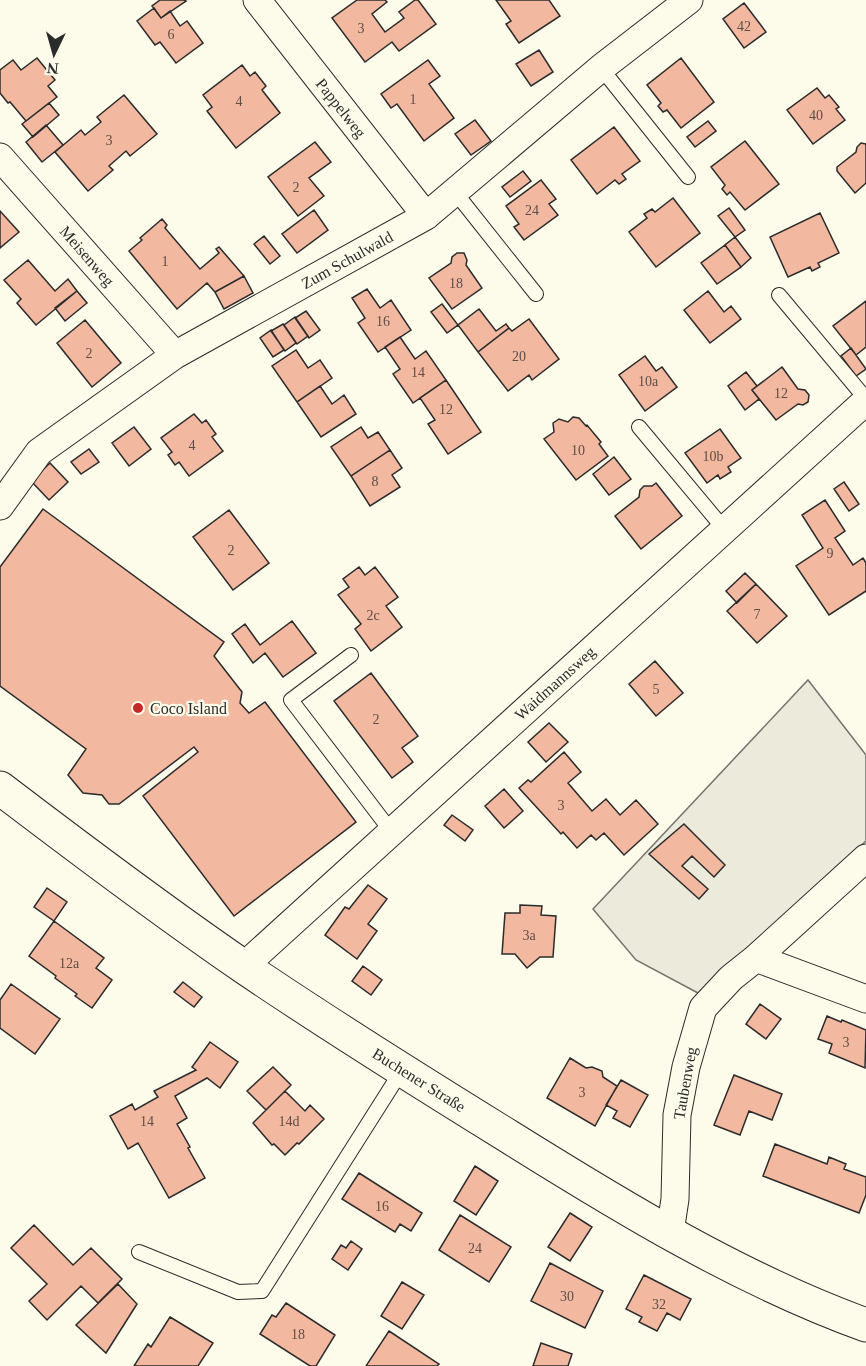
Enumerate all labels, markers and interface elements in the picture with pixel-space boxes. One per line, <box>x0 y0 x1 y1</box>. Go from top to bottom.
house number: 42 <box>737 19 751 34</box>
house number: 3 <box>358 21 365 36</box>
north arrow <box>24 24 84 84</box>
house number: 6 <box>168 27 175 42</box>
text: N <box>46 59 59 77</box>
street label: Pappelweg <box>312 75 369 142</box>
house number: 1 <box>410 92 417 107</box>
house number: 4 <box>236 94 243 109</box>
house number: 40 <box>809 108 823 123</box>
house number: 3 <box>106 133 113 148</box>
house number: 2 <box>293 180 300 195</box>
house number: 24 <box>525 203 539 218</box>
street label: Meisenweg <box>56 223 118 290</box>
street label: Zum Schulwald <box>298 228 396 292</box>
house number: 1 <box>162 254 169 269</box>
house number: 18 <box>449 276 463 291</box>
house number: 16 <box>376 314 390 329</box>
house number: 2 <box>86 346 93 361</box>
house number: 20 <box>512 349 526 364</box>
house number: 14 <box>411 365 425 380</box>
house number: 10a <box>638 374 659 389</box>
house number: 12 <box>774 386 788 401</box>
house number: 12 <box>439 402 453 417</box>
house number: 4 <box>189 438 196 453</box>
house number: 10 <box>571 443 585 458</box>
house number: 10b <box>703 449 724 464</box>
house number: 8 <box>372 474 379 489</box>
house number: 2 <box>228 543 235 558</box>
house number: 9 <box>827 546 834 561</box>
house number: 7 <box>754 607 761 622</box>
house number: 2c <box>366 608 380 623</box>
street label: Waidmannsweg <box>511 643 599 724</box>
house number: 5 <box>653 682 660 697</box>
place label: Coco Island <box>150 700 227 717</box>
marker: Coco Island <box>131 701 145 715</box>
house number: 2 <box>373 712 380 727</box>
house number: 3 <box>558 798 565 813</box>
house number: 3a <box>522 928 536 943</box>
house number: 12a <box>59 956 80 971</box>
house number: 3 <box>843 1035 850 1050</box>
street label: Buchener Straße <box>369 1045 469 1115</box>
street label: Taubenweg <box>670 1045 701 1121</box>
house number: 3 <box>579 1085 586 1100</box>
house number: 14 <box>140 1114 154 1129</box>
house number: 14d <box>279 1114 300 1129</box>
house number: 16 <box>375 1199 389 1214</box>
house number: 24 <box>468 1241 482 1256</box>
house number: 30 <box>560 1289 574 1304</box>
house number: 32 <box>652 1297 666 1312</box>
house number: 18 <box>291 1327 305 1342</box>

